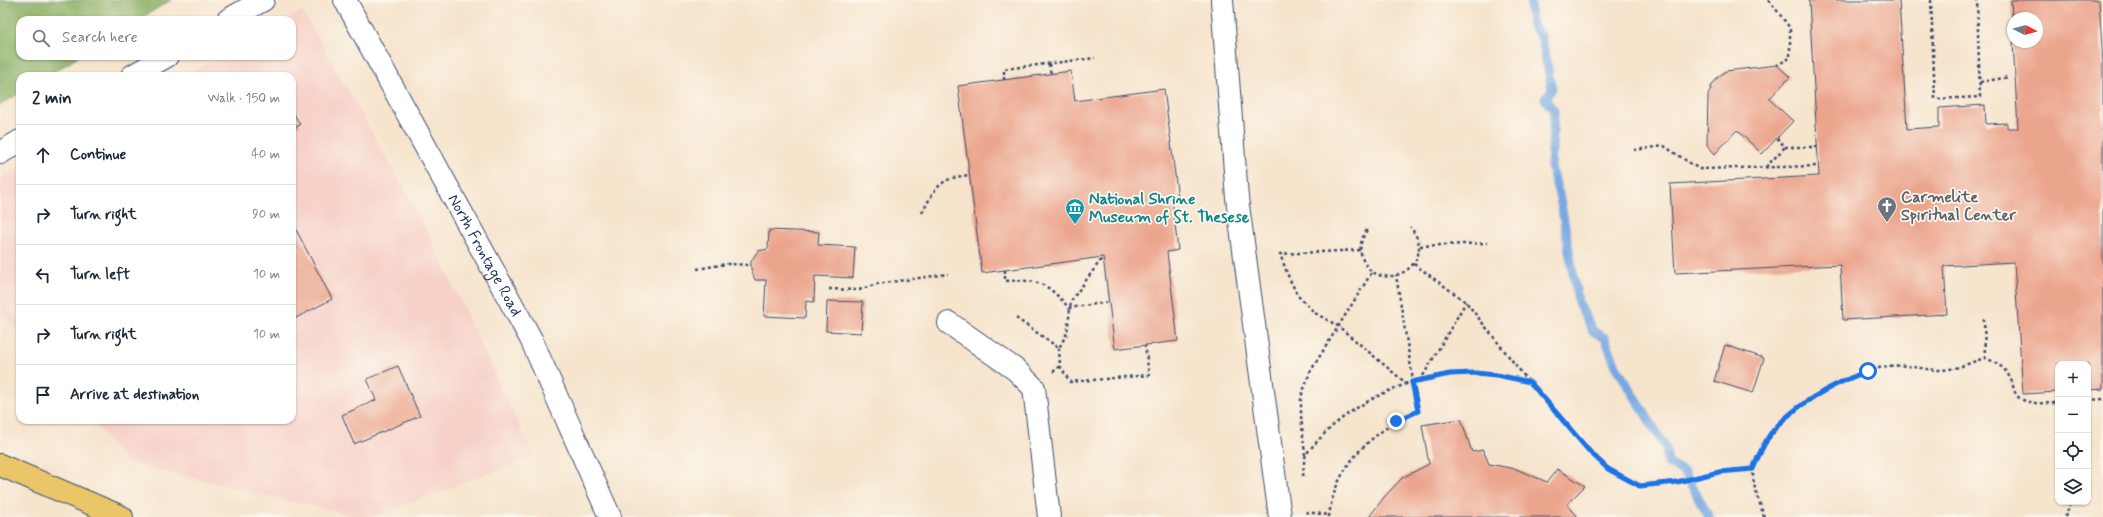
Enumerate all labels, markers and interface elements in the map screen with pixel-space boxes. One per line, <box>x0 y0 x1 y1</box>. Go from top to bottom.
north arrow <box>2007 12 2043 48</box>
search box <box>16 16 296 60</box>
icon: search <box>30 27 52 49</box>
text: Search here <box>62 28 138 48</box>
text: 2 min <box>32 87 72 109</box>
text: Walk · 150 m <box>207 90 280 107</box>
icon: ahead <box>32 144 54 166</box>
text: Continue <box>70 145 126 165</box>
text: 40 m <box>251 146 280 163</box>
place label: Carmelite Spiritual Center <box>1901 187 2016 226</box>
place label: National Shrine Museum of St. Thesese <box>1089 189 1250 228</box>
street label: North Frontage Road <box>443 190 527 320</box>
church icon: Carmelite Spiritual Center <box>1876 195 1898 223</box>
museum icon: National Shrine Museum of St. Thesese <box>1064 197 1086 225</box>
icon: right <box>32 204 54 226</box>
text: Turn right <box>70 205 137 225</box>
text: 90 m <box>252 206 280 223</box>
icon: left <box>32 264 54 286</box>
text: Turn left <box>70 265 130 285</box>
text: 10 m <box>253 266 280 283</box>
icon: right <box>32 324 54 346</box>
text: Turn right <box>70 325 137 345</box>
text: 10 m <box>253 326 280 343</box>
map controls <box>2055 361 2091 505</box>
button: + <box>2055 361 2091 397</box>
route start <box>1859 362 1877 380</box>
icon: arrive <box>32 384 54 406</box>
text: Arrive at destination <box>70 385 199 405</box>
button: − <box>2055 397 2091 433</box>
route end <box>1387 412 1405 430</box>
button: locate <box>2055 433 2091 469</box>
button: layers <box>2055 469 2091 505</box>

